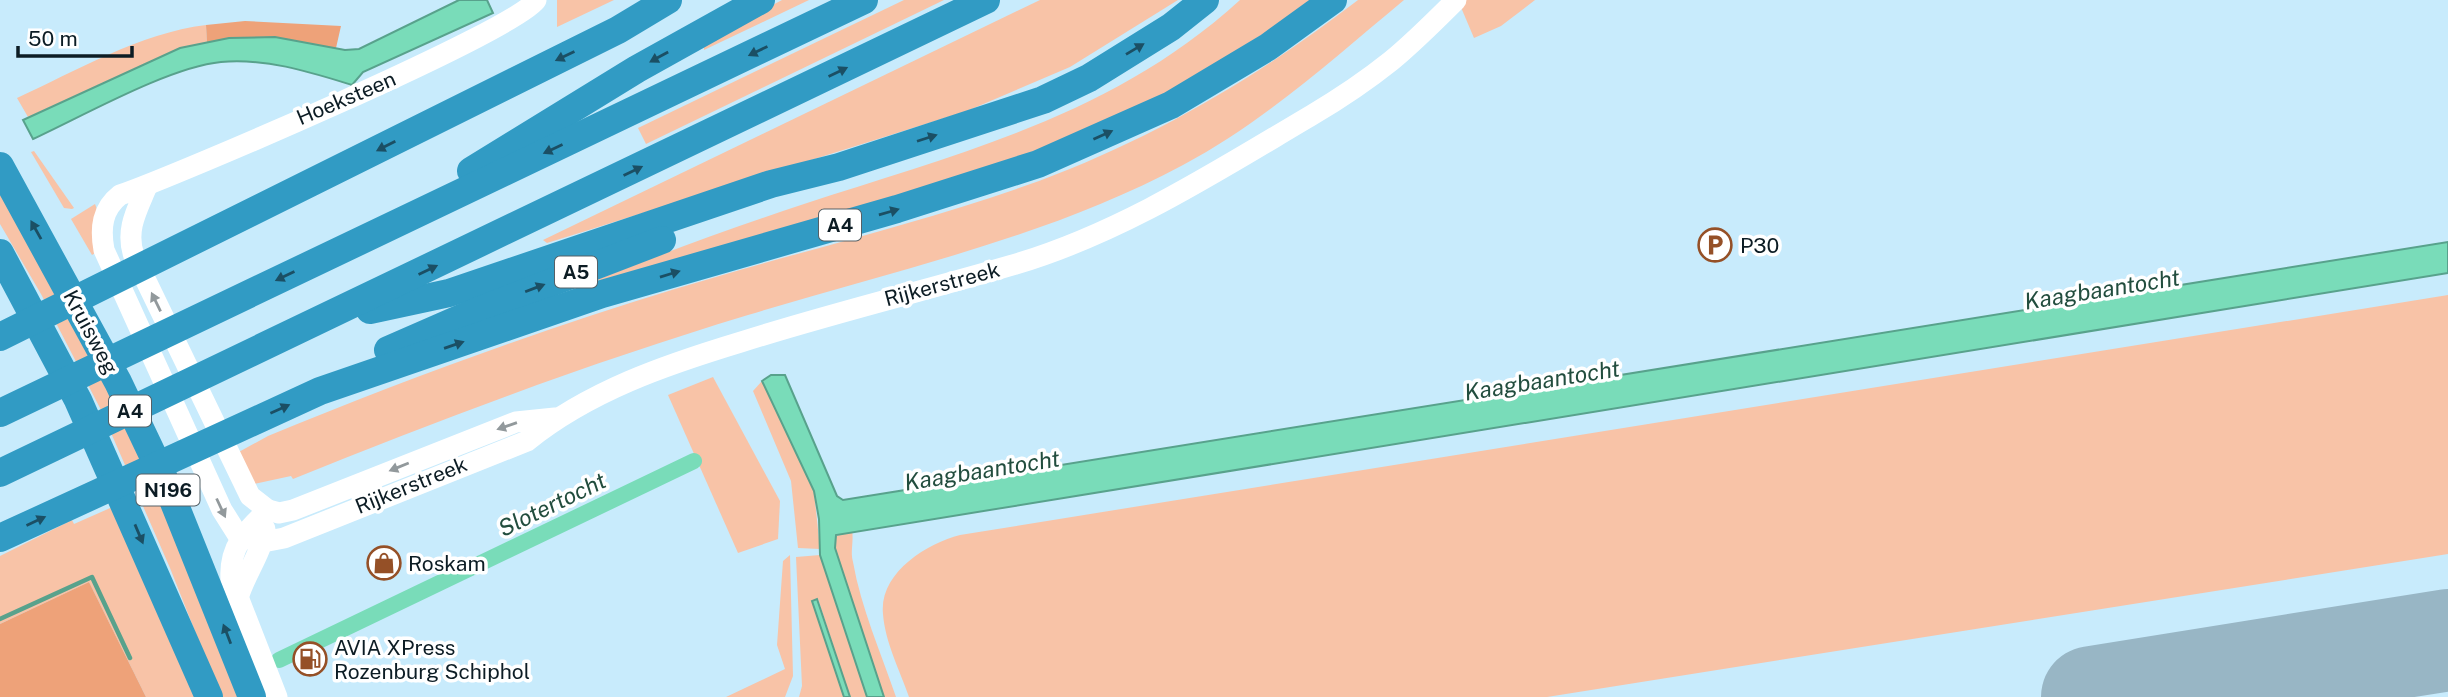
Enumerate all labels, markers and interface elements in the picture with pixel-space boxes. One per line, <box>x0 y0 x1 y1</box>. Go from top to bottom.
scale bar <box>18 14 131 58</box>
text: 50 m <box>28 26 78 51</box>
one-way arrow <box>1126 43 1145 56</box>
one-way arrow <box>748 45 768 57</box>
one-way arrow <box>555 50 575 61</box>
one-way arrow <box>649 51 669 63</box>
street label: Hoeksteen <box>293 66 399 130</box>
one-way arrow <box>828 66 848 77</box>
one-way arrow <box>1092 129 1113 140</box>
one-way arrow <box>917 132 938 143</box>
one-way arrow <box>376 141 396 152</box>
one-way arrow <box>543 143 563 155</box>
one-way arrow <box>623 165 643 176</box>
one-way arrow <box>878 206 899 216</box>
road number: A4 <box>819 210 861 241</box>
one-way arrow <box>30 220 42 239</box>
parking icon: P30 <box>1696 226 1734 264</box>
place label: P30 <box>1740 233 1779 258</box>
road number: A5 <box>555 256 597 288</box>
street label: Rijkerstreek <box>882 257 1003 311</box>
water label: Kaagbaantocht <box>2022 263 2182 315</box>
one-way arrow <box>418 264 438 275</box>
one-way arrow <box>660 269 681 279</box>
one-way arrow <box>275 271 295 282</box>
one-way arrow <box>525 283 546 294</box>
street label: Kruisweg <box>58 286 124 378</box>
one-way arrow <box>150 292 161 312</box>
one-way arrow <box>443 339 464 350</box>
water label: Kaagbaantocht <box>1462 354 1622 406</box>
road number: A4 <box>109 396 151 426</box>
one-way arrow <box>270 403 290 415</box>
one-way arrow <box>497 421 518 431</box>
water label: Kaagbaantocht <box>902 444 1062 496</box>
street label: Rijkerstreek <box>351 451 471 519</box>
one-way arrow <box>388 462 409 473</box>
water label: Slotertocht <box>494 466 611 542</box>
road number: N196 <box>136 475 200 505</box>
one-way arrow <box>215 498 227 518</box>
one-way arrow <box>26 515 46 526</box>
one-way arrow <box>134 523 145 544</box>
shop icon: Roskam <box>365 544 403 582</box>
place label: Roskam <box>408 551 486 576</box>
one-way arrow <box>221 623 232 644</box>
place label: AVIA XPress Rozenburg Schiphol <box>334 635 530 684</box>
fuel station icon: AVIA XPress Rozenburg Schiphol <box>291 640 329 678</box>

